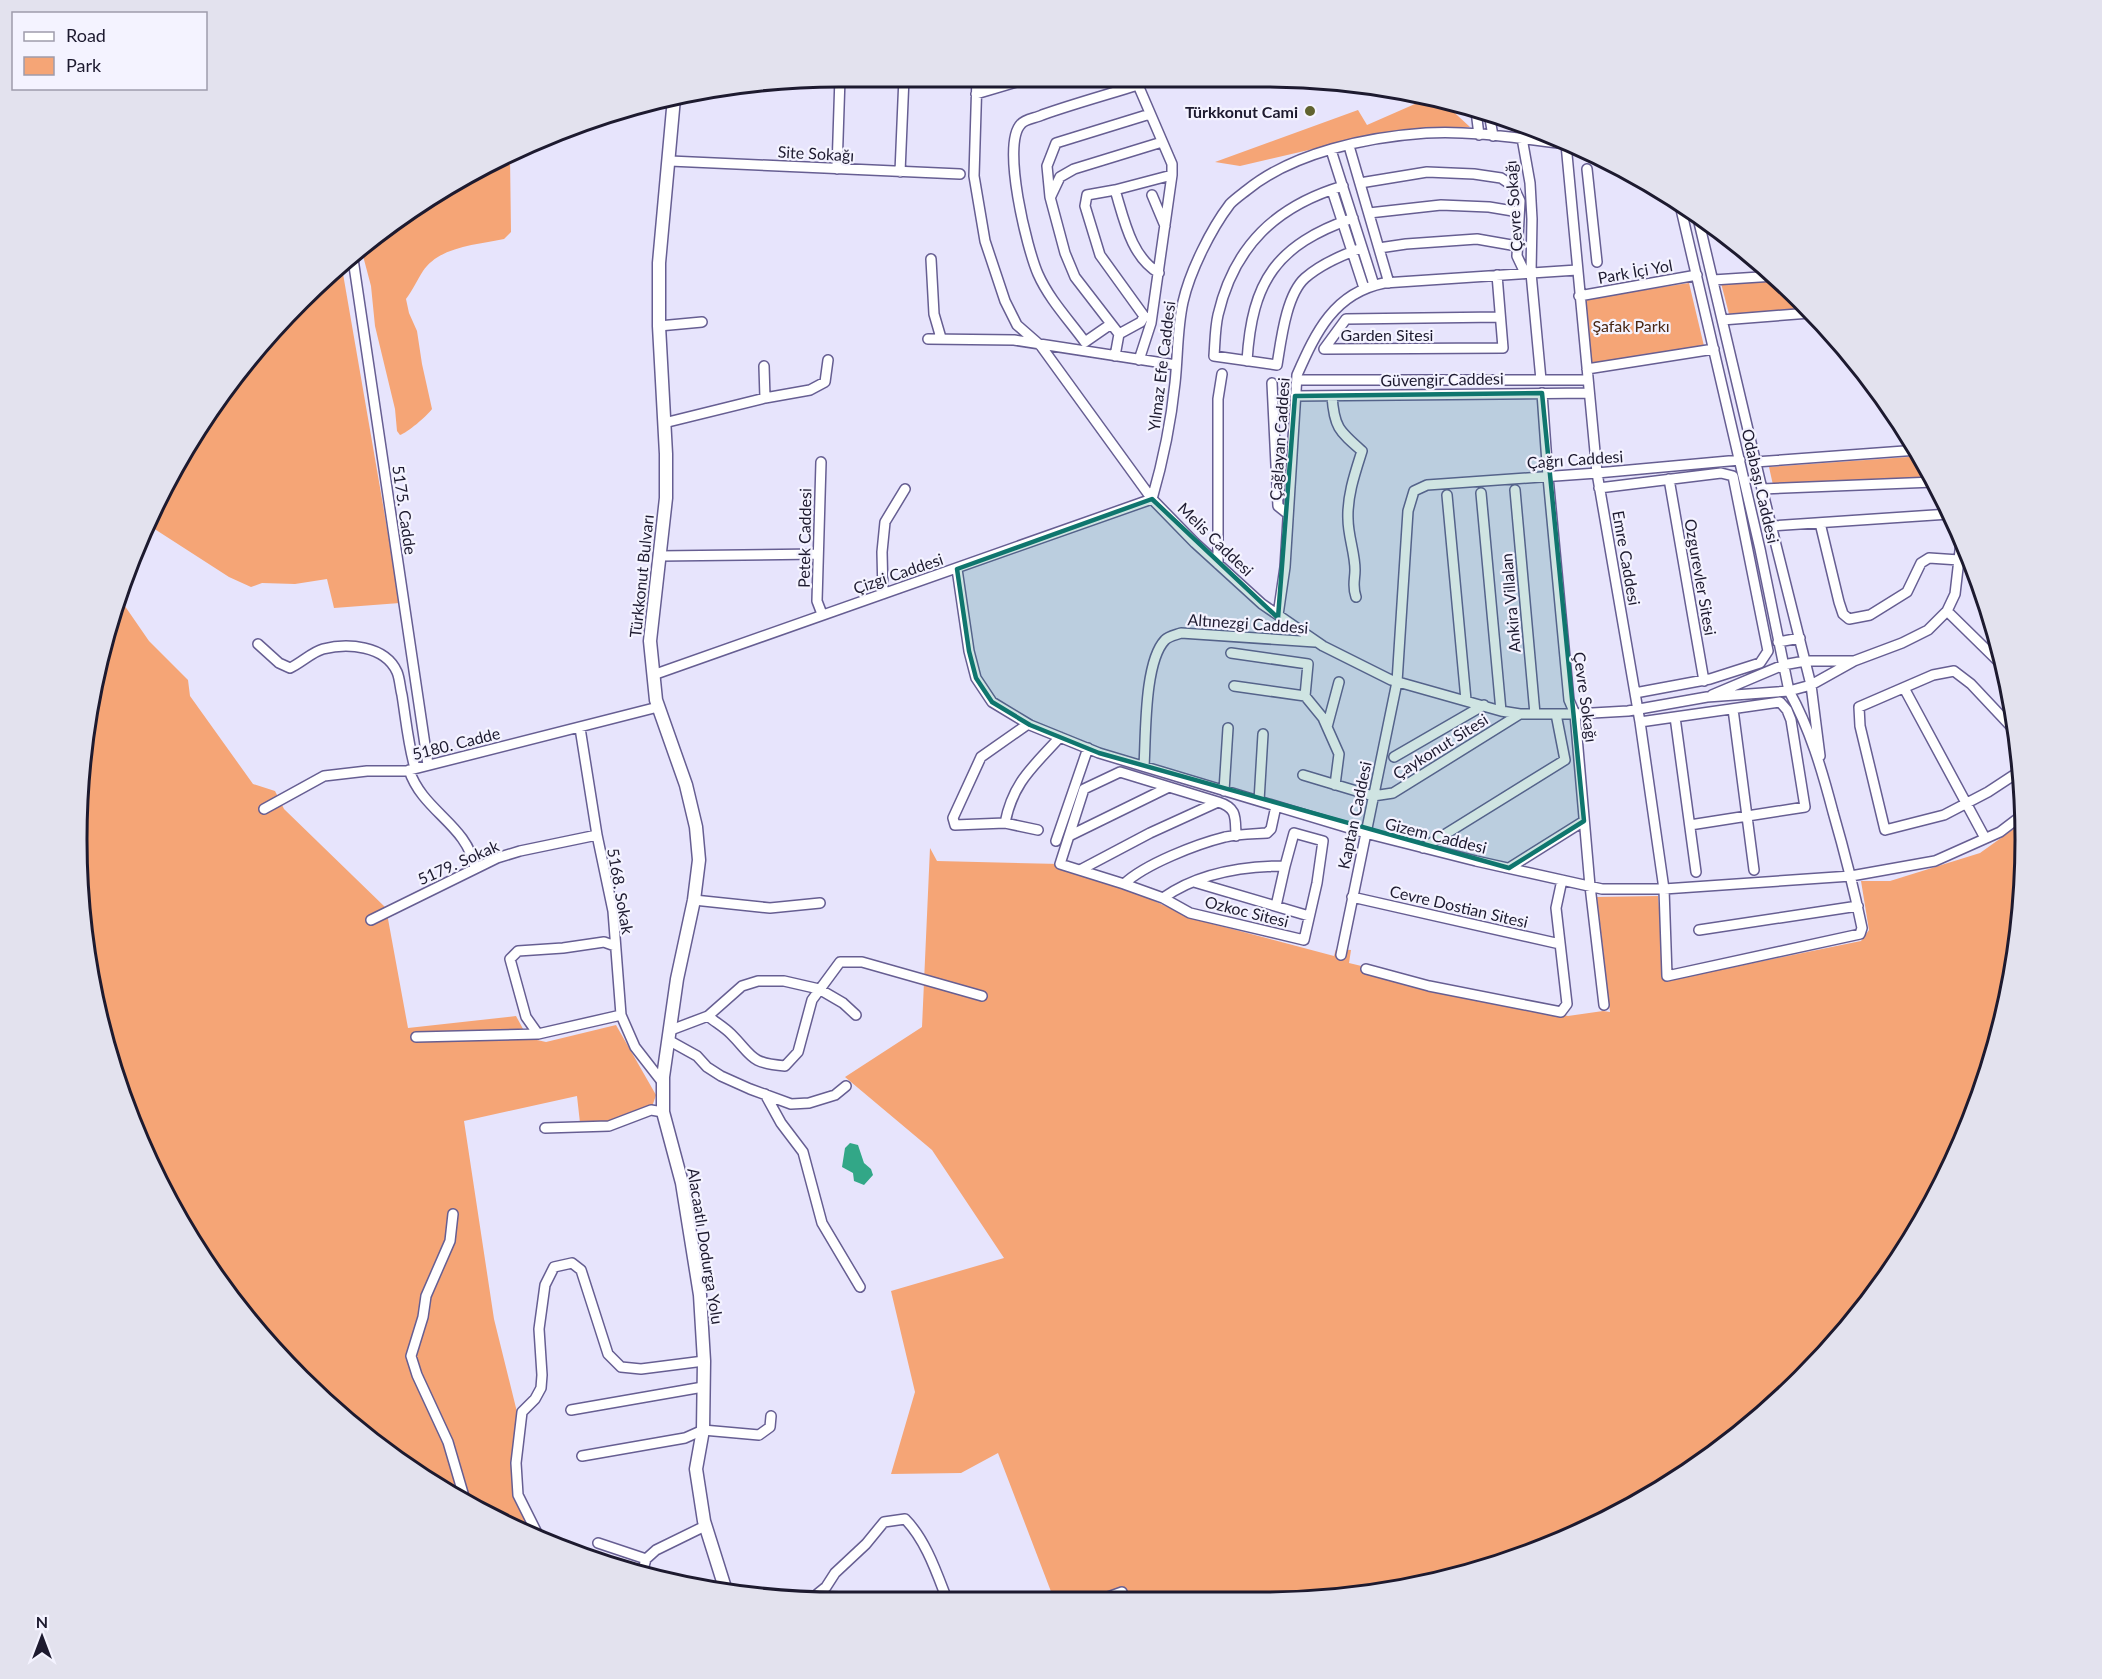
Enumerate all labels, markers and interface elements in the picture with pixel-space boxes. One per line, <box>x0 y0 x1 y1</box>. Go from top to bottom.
legend <box>12 12 207 90</box>
text: Road <box>66 24 106 46</box>
text: Park <box>66 54 102 76</box>
place label: Türkkonut Cami <box>1185 102 1298 121</box>
marker: Türkkonut Cami <box>1303 104 1317 118</box>
street label: Site Sokağı <box>777 142 855 164</box>
street label: Çevre Sokağı <box>1500 160 1526 252</box>
street label: Park İçi Yol <box>1596 255 1674 287</box>
street label: Yılmaz Efe Caddesi <box>1144 300 1178 432</box>
park label: Şafak Parkı <box>1592 316 1670 335</box>
street label: Garden Sitesi <box>1341 325 1433 344</box>
street label: Güvengir Caddesi <box>1380 368 1504 390</box>
street label: Çağlayan Caddesi <box>1265 377 1293 501</box>
street label: Odabaşı Caddesi <box>1739 427 1783 545</box>
street label: Çağrı Caddesi <box>1526 446 1624 472</box>
street label: 5175. Cadde <box>389 464 421 556</box>
street label: Petek Caddesi <box>794 488 814 588</box>
street label: Melis Caddesi <box>1174 498 1258 580</box>
street label: Emre Caddesi <box>1609 509 1645 607</box>
street label: Türkkonut Bulvarı <box>625 514 657 638</box>
street label: Ozgurevler Sitesi <box>1681 517 1721 637</box>
street label: Çizgi Caddesi <box>851 549 945 597</box>
street label: Ankira Villalan <box>1496 553 1524 653</box>
street label: Altınezgi Caddesi <box>1187 609 1309 637</box>
street label: Çevre Sokağı <box>1570 651 1602 743</box>
street label: Çaykonut Sitesi <box>1389 709 1491 783</box>
street label: 5180. Cadde <box>410 723 502 763</box>
street label: Kaptan Caddesi <box>1333 759 1375 871</box>
street label: Gizem Caddesi <box>1383 813 1489 857</box>
street label: 5179. Sokak <box>414 835 502 888</box>
street label: 5168. Sokak <box>604 847 638 936</box>
street label: Cevre Dostian Sitesi <box>1388 881 1530 931</box>
street label: Ozkoc Sitesi <box>1203 891 1291 931</box>
street label: Alacaatlı Dodurga Yolu <box>684 1167 728 1325</box>
north arrow <box>12 1607 72 1667</box>
text: N <box>36 1612 48 1631</box>

